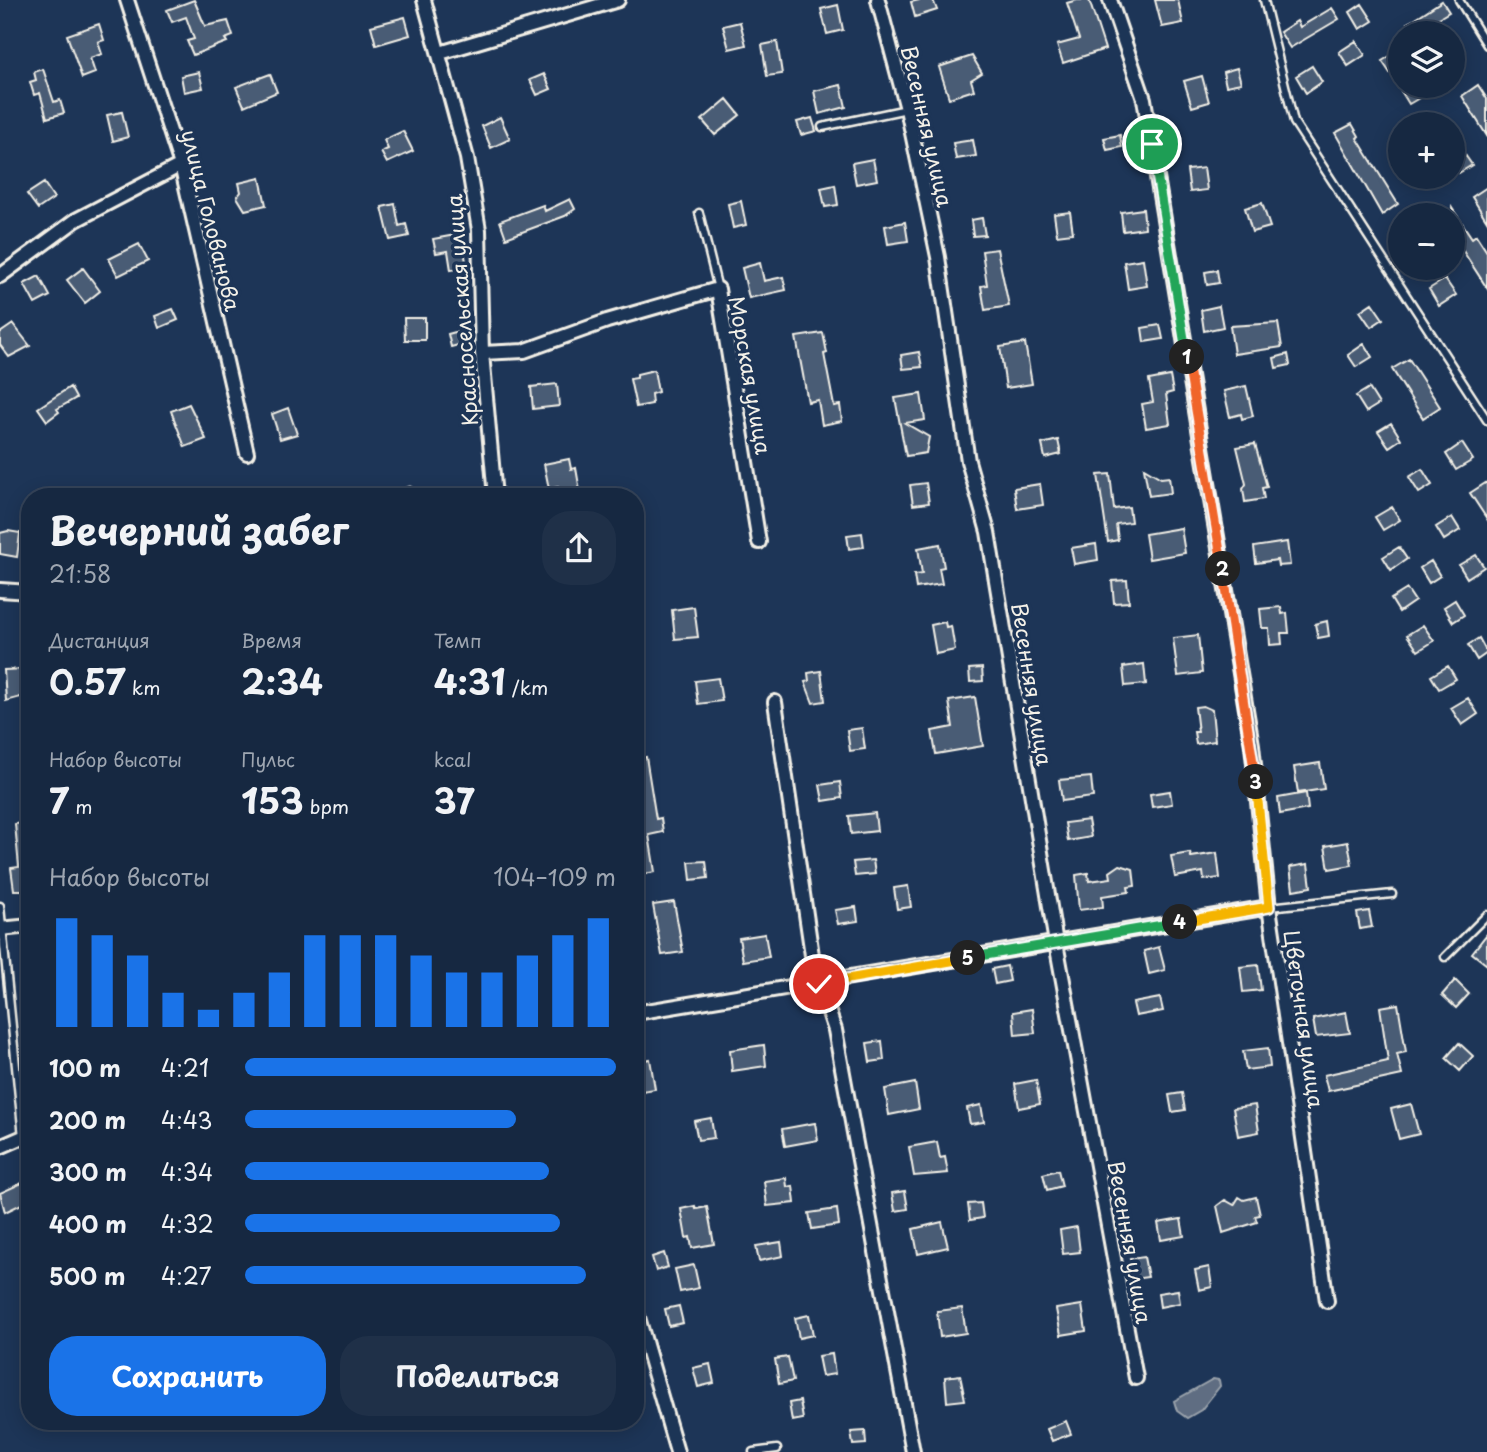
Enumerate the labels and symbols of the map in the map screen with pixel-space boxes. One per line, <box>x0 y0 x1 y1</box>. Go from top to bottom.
street label: Весенняя улица <box>894 42 962 211</box>
pin <box>1122 114 1182 174</box>
street label: улица Голованова <box>174 126 250 314</box>
street label: Красносельская улица <box>437 192 485 427</box>
street label: Морская улица <box>721 293 781 457</box>
pin: 1 <box>1170 340 1204 374</box>
pin: 2 <box>1206 552 1240 586</box>
street label: Весенняя улица <box>1004 600 1062 769</box>
pin: 3 <box>1238 764 1274 800</box>
pin: 4 <box>1162 904 1198 940</box>
street label: Цветочная улица <box>1277 928 1333 1111</box>
pin: 5 <box>950 940 986 976</box>
pin <box>789 954 849 1014</box>
street label: Весенняя улица <box>1101 1158 1161 1327</box>

